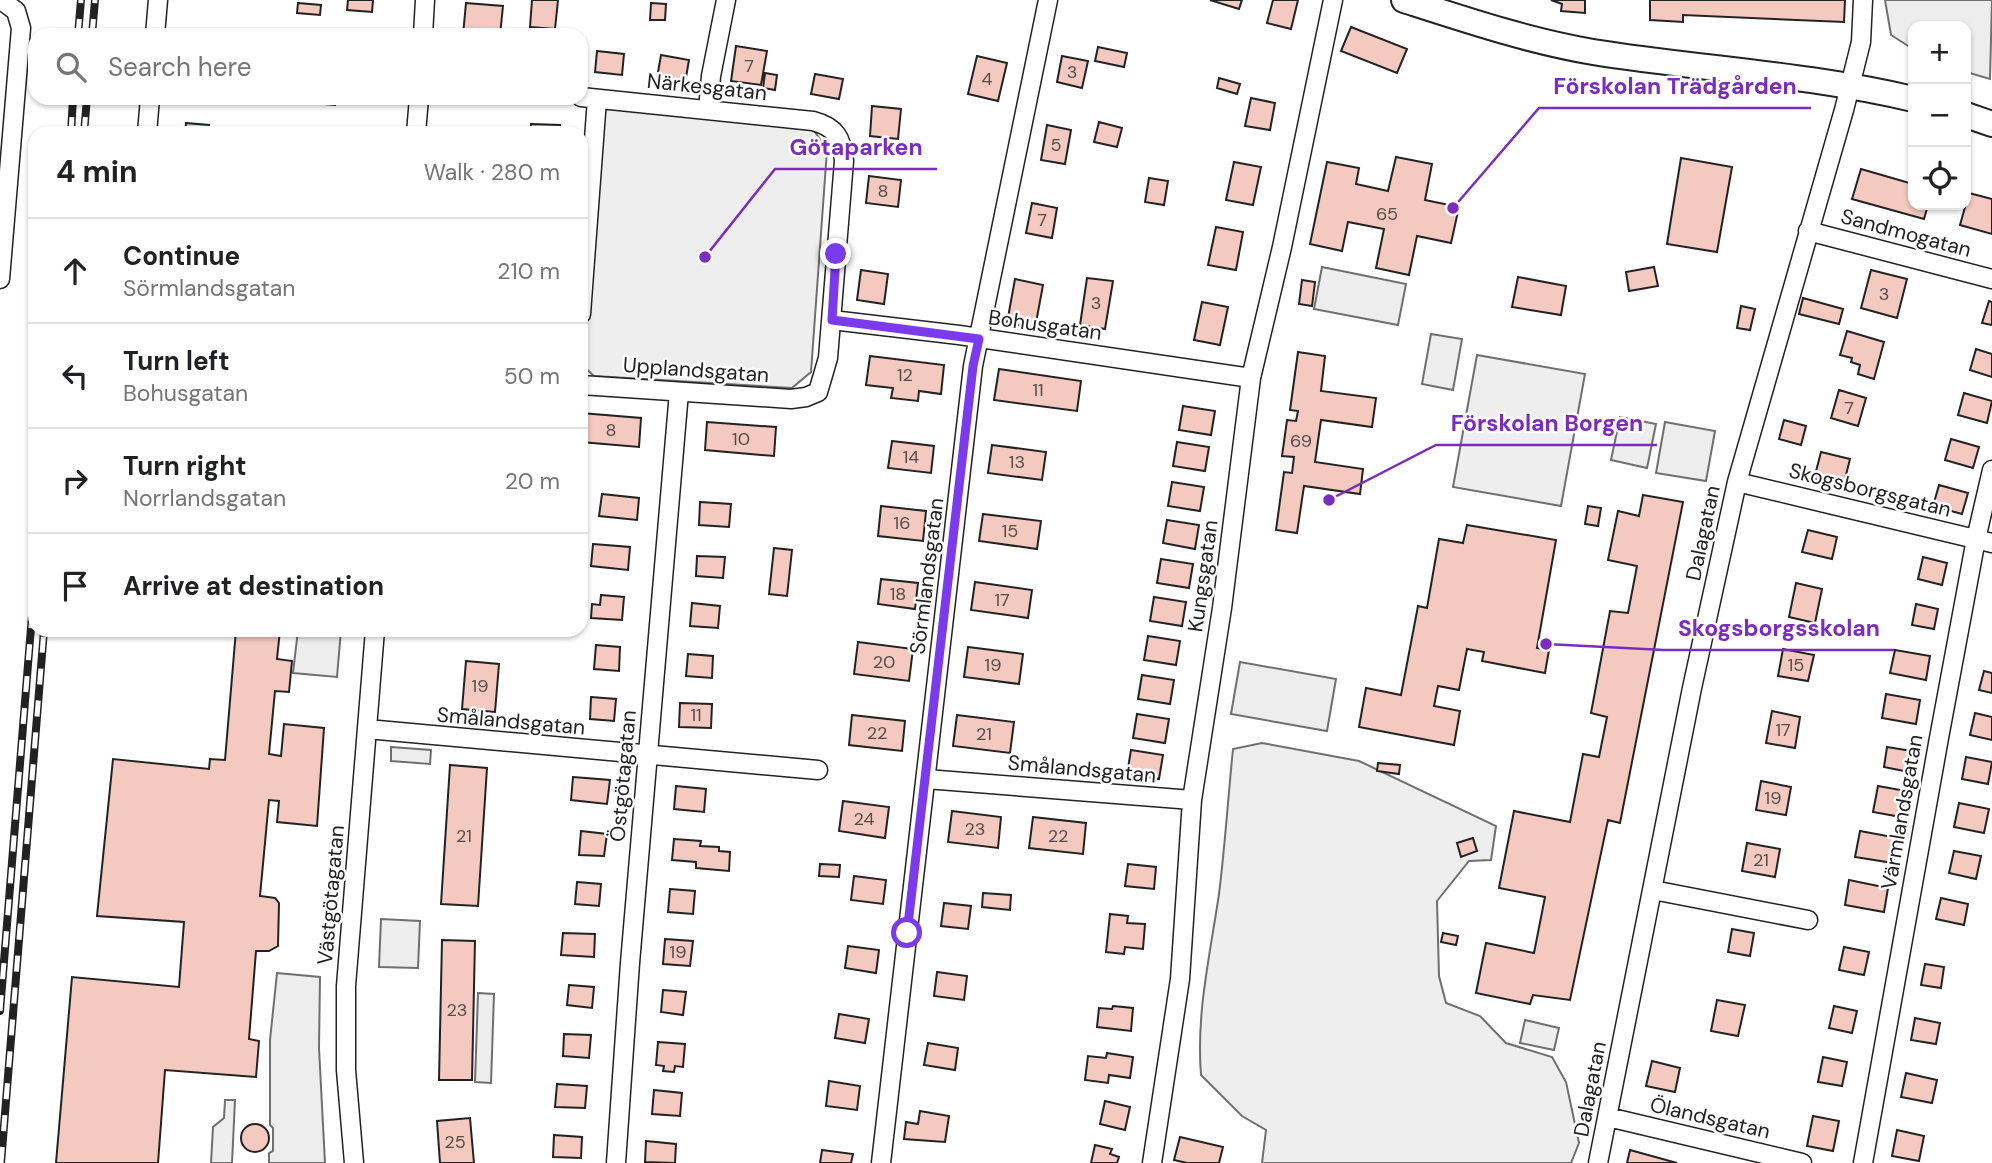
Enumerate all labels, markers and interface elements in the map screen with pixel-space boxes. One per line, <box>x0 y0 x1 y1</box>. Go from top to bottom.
map controls <box>1908 21 1971 210</box>
button: + <box>1908 21 1971 84</box>
search box <box>28 28 588 105</box>
icon: search <box>52 48 90 86</box>
text: Search here <box>108 50 251 84</box>
house number: 7 <box>744 54 754 78</box>
house number: 3 <box>1067 60 1077 84</box>
callout: Förskolan Trädgården <box>1539 64 1811 108</box>
street label: Närkesgatan <box>646 67 768 107</box>
house number: 4 <box>982 67 993 91</box>
text: Förskolan Trädgården <box>1553 71 1797 101</box>
button: − <box>1908 84 1971 147</box>
callout: Götaparken <box>775 125 937 169</box>
text: Götaparken <box>789 132 923 162</box>
house number: 5 <box>1051 133 1061 157</box>
button: locate <box>1908 147 1971 210</box>
text: 4 min <box>56 152 138 191</box>
text: Walk · 280 m <box>424 157 560 187</box>
house number: 8 <box>878 179 888 203</box>
house number: 65 <box>1376 202 1398 226</box>
street label: Sandmogatan <box>1838 202 1974 264</box>
house number: 7 <box>1037 208 1047 232</box>
route end <box>820 238 851 269</box>
text: Continue <box>123 239 240 273</box>
icon: ahead <box>56 252 94 290</box>
text: 210 m <box>497 256 560 286</box>
text: Sörmlandsgatan <box>123 273 296 303</box>
house number: 3 <box>1879 282 1889 306</box>
house number: 3 <box>1091 291 1101 315</box>
street label: Bohusgatan <box>986 303 1104 347</box>
text: Turn left <box>123 344 230 378</box>
street label: Upplandsgatan <box>622 351 770 389</box>
icon: left <box>56 357 94 395</box>
text: 50 m <box>504 361 560 391</box>
house number: 12 <box>897 363 913 387</box>
text: Bohusgatan <box>123 378 248 408</box>
house number: 11 <box>1032 378 1044 402</box>
house number: 7 <box>1844 396 1854 420</box>
callout: Förskolan Borgen <box>1436 401 1657 445</box>
text: Förskolan Borgen <box>1451 408 1643 438</box>
house number: 8 <box>606 418 616 442</box>
house number: 10 <box>732 427 750 451</box>
house number: 69 <box>1290 429 1312 453</box>
house number: 14 <box>903 445 919 469</box>
text: Turn right <box>123 449 247 483</box>
house number: 13 <box>1009 450 1025 474</box>
street label: Skogsborgsgatan <box>1786 456 1954 524</box>
icon: right <box>56 462 94 500</box>
text: 20 m <box>505 466 560 496</box>
text: Norrlandsgatan <box>123 483 286 513</box>
street label: Dalagatan <box>1679 483 1727 583</box>
street label: Sörmlandsgatan <box>904 496 950 656</box>
house number: 16 <box>894 511 910 535</box>
street label: Kungsgatan <box>1181 518 1225 634</box>
house number: 15 <box>1002 519 1018 543</box>
icon: arrive <box>56 567 94 605</box>
text: Arrive at destination <box>123 569 384 603</box>
house number: 18 <box>890 582 906 606</box>
house number: 17 <box>994 588 1010 612</box>
callout: Skogsborgsskolan <box>1664 606 1894 650</box>
text: Skogsborgsskolan <box>1678 613 1880 643</box>
house number: 20 <box>873 650 895 674</box>
house number: 19 <box>985 653 1001 677</box>
house number: 15 <box>1788 653 1804 677</box>
house number: 19 <box>472 674 488 698</box>
street label: Smålandsgatan <box>436 701 586 741</box>
house number: 11 <box>690 703 702 727</box>
street label: Östgötagatan <box>603 709 643 843</box>
house number: 17 <box>1775 718 1791 742</box>
house number: 22 <box>867 721 887 745</box>
house number: 21 <box>976 722 992 746</box>
street label: Värmlandsgatan <box>1875 732 1929 892</box>
street label: Smålandsgatan <box>1007 749 1157 789</box>
house number: 19 <box>1765 786 1781 810</box>
house number: 24 <box>854 807 875 831</box>
house number: 23 <box>964 817 986 841</box>
street label: Västgötagatan <box>311 824 351 966</box>
house number: 21 <box>456 824 472 848</box>
house number: 22 <box>1048 824 1068 848</box>
house number: 21 <box>1753 848 1769 872</box>
route start <box>891 917 922 948</box>
house number: 19 <box>670 940 686 964</box>
house number: 23 <box>446 998 468 1022</box>
street label: Dalagatan <box>1567 1039 1613 1139</box>
street label: Ölandsgatan <box>1647 1091 1773 1145</box>
house number: 25 <box>444 1130 466 1154</box>

